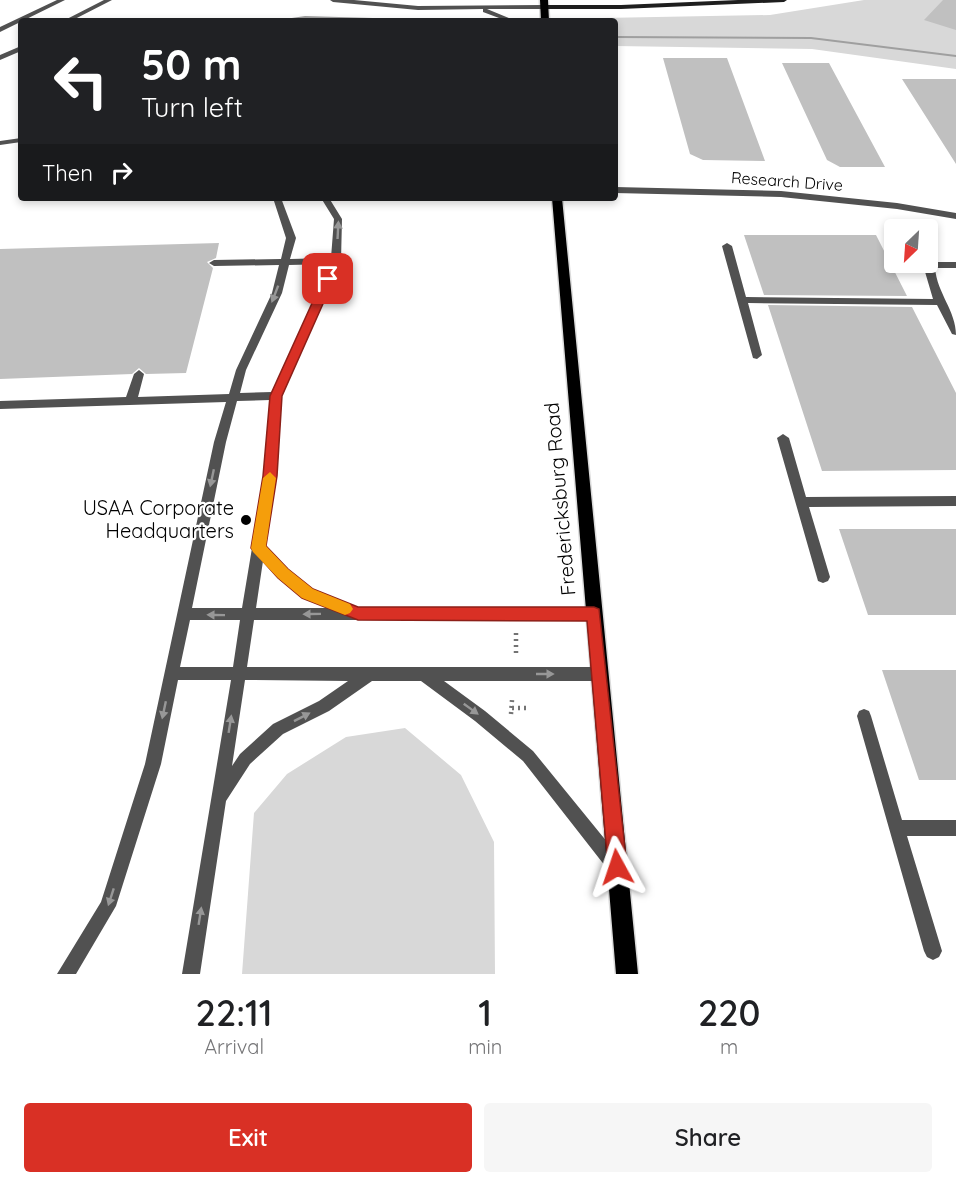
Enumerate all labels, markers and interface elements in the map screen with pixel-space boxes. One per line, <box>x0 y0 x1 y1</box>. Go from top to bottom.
text: 50 m <box>141 38 241 91</box>
icon: left <box>42 42 120 120</box>
text: Turn left <box>141 90 243 124</box>
icon: right <box>105 156 138 189</box>
text: Then <box>42 159 93 187</box>
street label: Research Drive <box>730 167 844 195</box>
north arrow <box>884 219 938 273</box>
map controls <box>884 219 938 273</box>
one-way arrow <box>333 220 342 239</box>
pin <box>302 253 353 304</box>
icon: arrive <box>311 262 344 295</box>
one-way arrow <box>270 285 280 303</box>
street label: Fredericksburg Road <box>539 401 580 597</box>
one-way arrow <box>207 468 216 487</box>
place label: USAA Corporate Headquarters <box>83 495 234 543</box>
marker: USAA Corporate Headquarters <box>239 513 253 527</box>
one-way arrow <box>302 609 321 619</box>
one-way arrow <box>206 610 225 619</box>
one-way arrow <box>536 669 555 679</box>
one-way arrow <box>159 700 168 719</box>
one-way arrow <box>463 703 479 715</box>
one-way arrow <box>294 712 311 721</box>
one-way arrow <box>226 714 235 733</box>
position arrow <box>585 835 649 899</box>
one-way arrow <box>105 888 115 906</box>
one-way arrow <box>195 907 204 926</box>
text: 22:11 <box>196 990 273 1035</box>
text: 1 <box>478 990 492 1035</box>
text: 220 <box>698 990 760 1035</box>
text: Arrival <box>204 1034 264 1059</box>
text: min <box>468 1034 502 1059</box>
text: m <box>720 1034 738 1059</box>
button: Exit <box>24 1103 472 1172</box>
button: Share <box>484 1103 932 1172</box>

